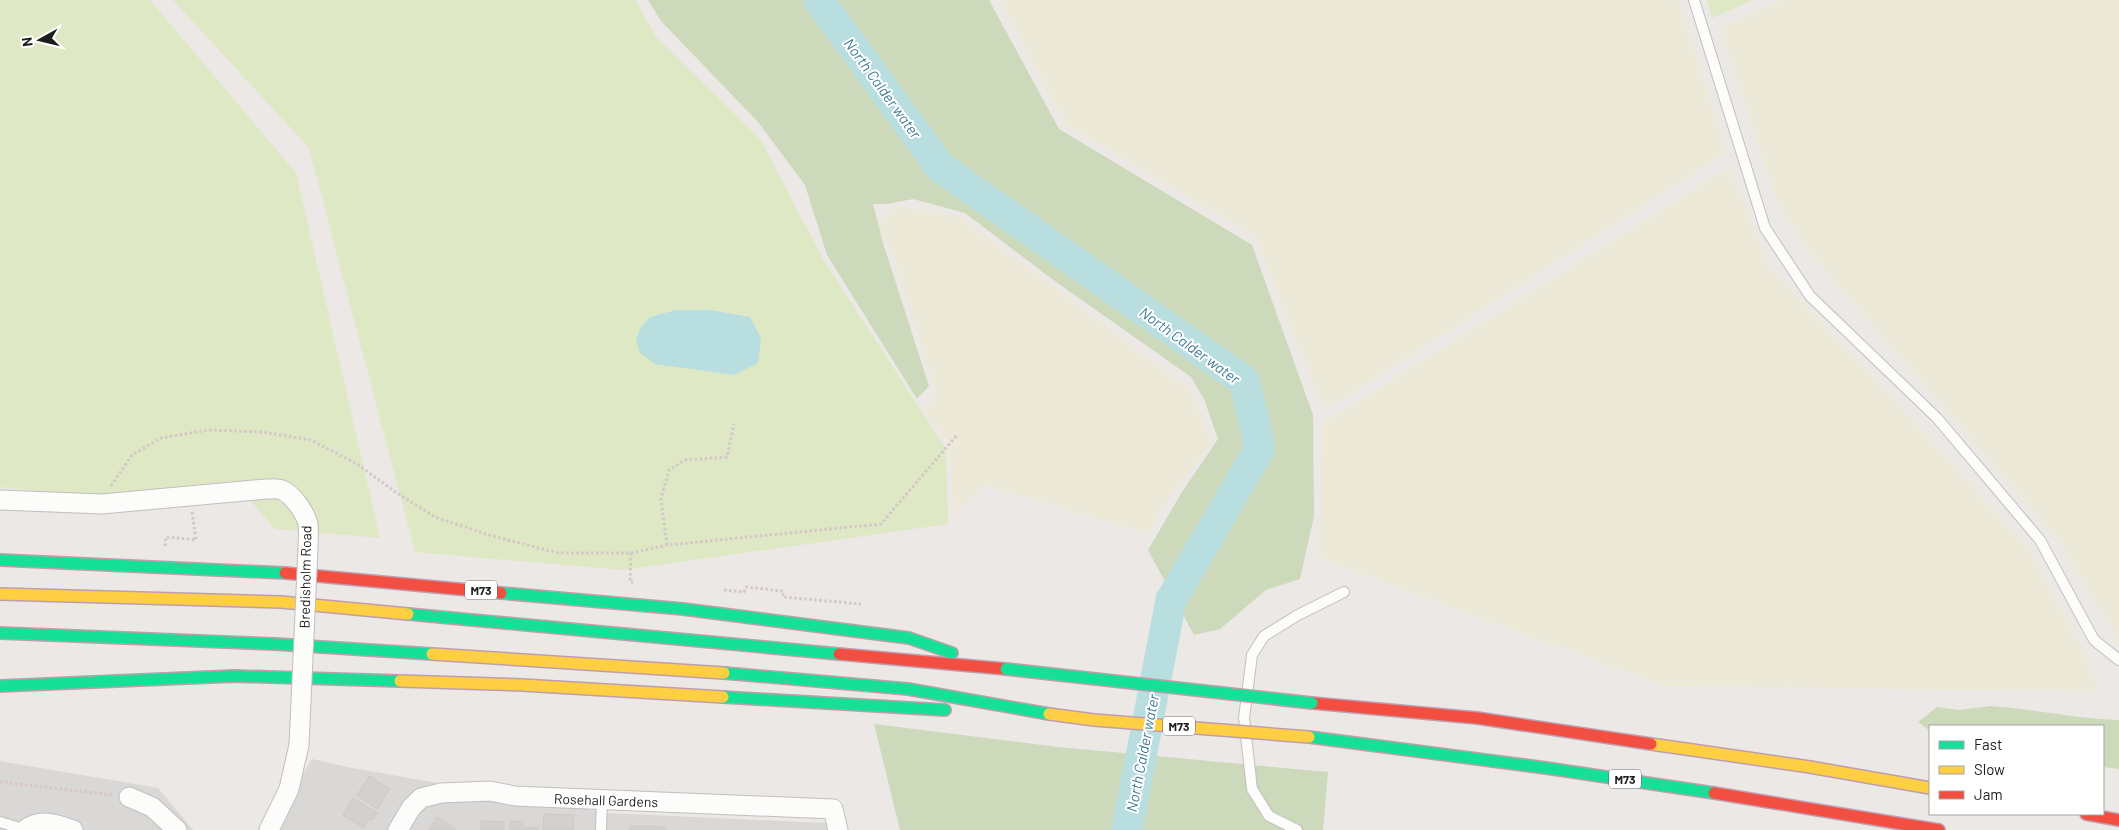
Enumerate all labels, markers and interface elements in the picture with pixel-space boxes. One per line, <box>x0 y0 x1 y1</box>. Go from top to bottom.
north arrow <box>15 15 65 65</box>
water label: North Calder water <box>841 34 926 142</box>
text: N <box>18 36 36 48</box>
water label: North Calder water <box>1136 303 1244 388</box>
street label: Bredisholm Road <box>296 525 314 629</box>
road number: M73 <box>465 580 497 600</box>
water label: North Calder water <box>1122 692 1162 813</box>
road number: M73 <box>1163 716 1195 736</box>
legend <box>1929 725 2104 815</box>
text: Fast <box>1974 735 2002 753</box>
text: Slow <box>1974 760 2005 778</box>
road number: M73 <box>1609 770 1641 789</box>
text: Jam <box>1974 785 2003 803</box>
street label: Rosehall Gardens <box>554 790 659 810</box>

